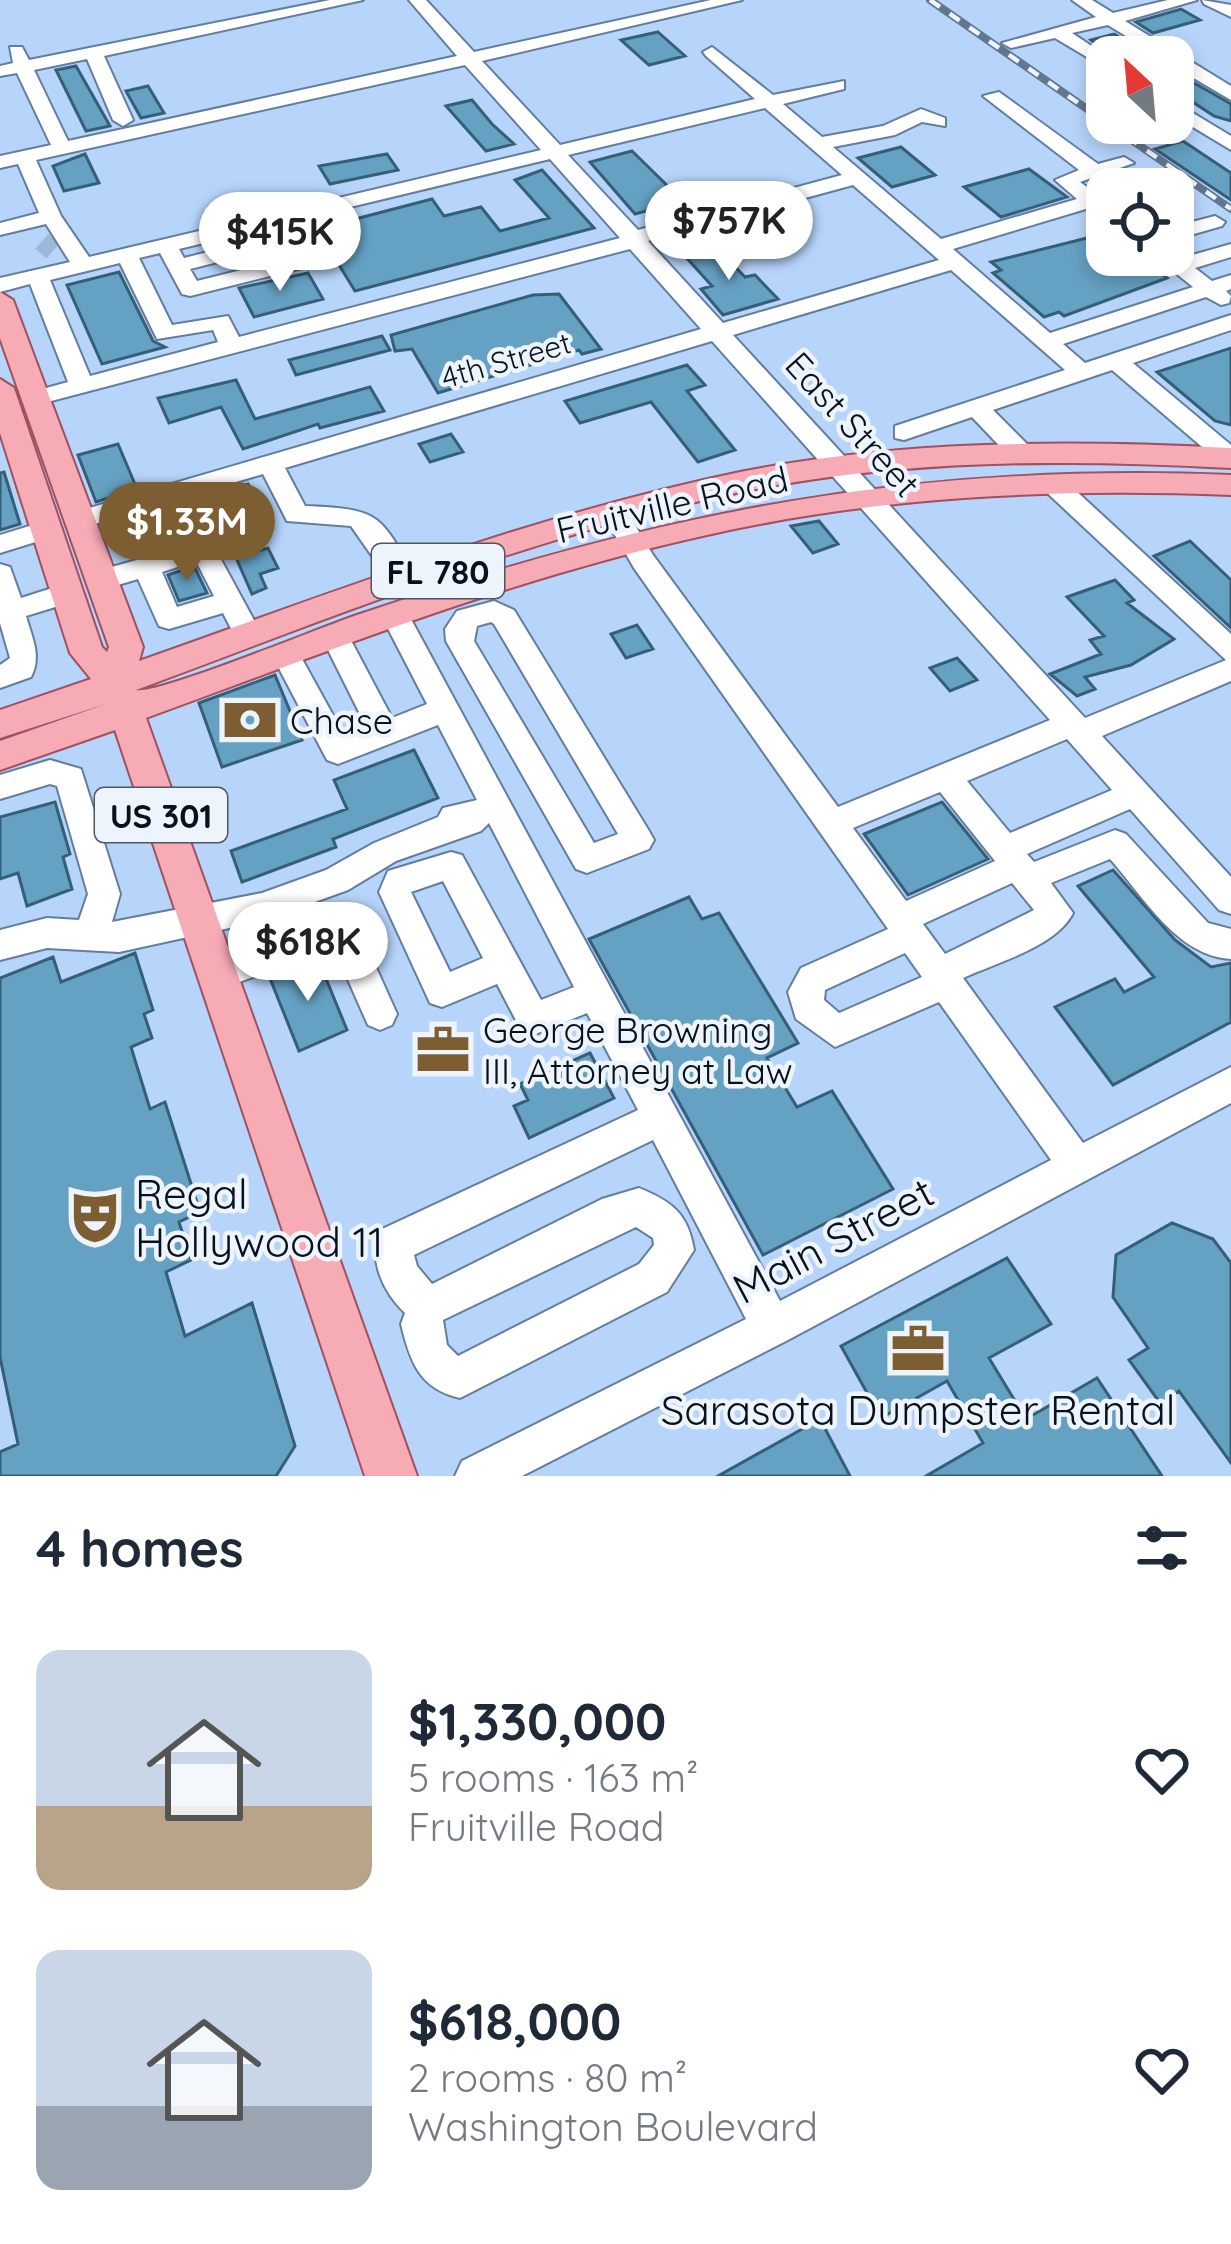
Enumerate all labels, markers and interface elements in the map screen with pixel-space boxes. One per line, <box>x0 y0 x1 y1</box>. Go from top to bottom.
north arrow <box>1086 36 1194 144</box>
map controls <box>1086 36 1194 276</box>
button: locate <box>1086 168 1194 276</box>
pin: $757K <box>645 181 813 283</box>
pin: $415K <box>196 192 364 294</box>
text: $757K <box>672 195 786 244</box>
text: $415K <box>226 206 334 255</box>
street label: 4th Street <box>437 323 575 397</box>
street label: East Street <box>776 342 930 506</box>
street label: Fruitville Road <box>552 455 792 553</box>
pin: $1.33M <box>89 482 285 584</box>
text: $1.33M <box>126 496 248 545</box>
road number: FL 780 <box>372 544 504 598</box>
bank icon: Chase <box>221 691 279 749</box>
place label: Chase <box>290 698 393 743</box>
road number: US 301 <box>95 788 227 842</box>
pin: $618K <box>224 902 392 1004</box>
text: $618K <box>255 916 361 965</box>
place label: George Browning III, Attorney at Law <box>483 1007 793 1093</box>
office icon: George Browning III, Attorney at Law <box>414 1021 472 1079</box>
street label: Main Street <box>724 1165 942 1315</box>
place label: Regal Hollywood 11 <box>135 1167 383 1268</box>
theatre icon: Regal Hollywood 11 <box>66 1188 124 1246</box>
office icon: Sarasota Dumpster Rental <box>889 1320 947 1378</box>
place label: Sarasota Dumpster Rental <box>661 1383 1175 1436</box>
icon: filters <box>1129 1515 1195 1581</box>
text: 4 homes <box>36 1516 244 1580</box>
text: $1,330,000 <box>408 1689 666 1753</box>
icon: home <box>132 1698 276 1842</box>
icon: heart <box>1129 1737 1195 1803</box>
text: 5 rooms · 163 m² <box>408 1753 698 1802</box>
text: Fruitville Road <box>408 1802 664 1851</box>
text: $618,000 <box>408 1989 621 2053</box>
icon: home <box>132 1998 276 2142</box>
icon: heart <box>1129 2037 1195 2103</box>
text: 2 rooms · 80 m² <box>408 2053 687 2102</box>
text: Washington Boulevard <box>408 2102 818 2151</box>

